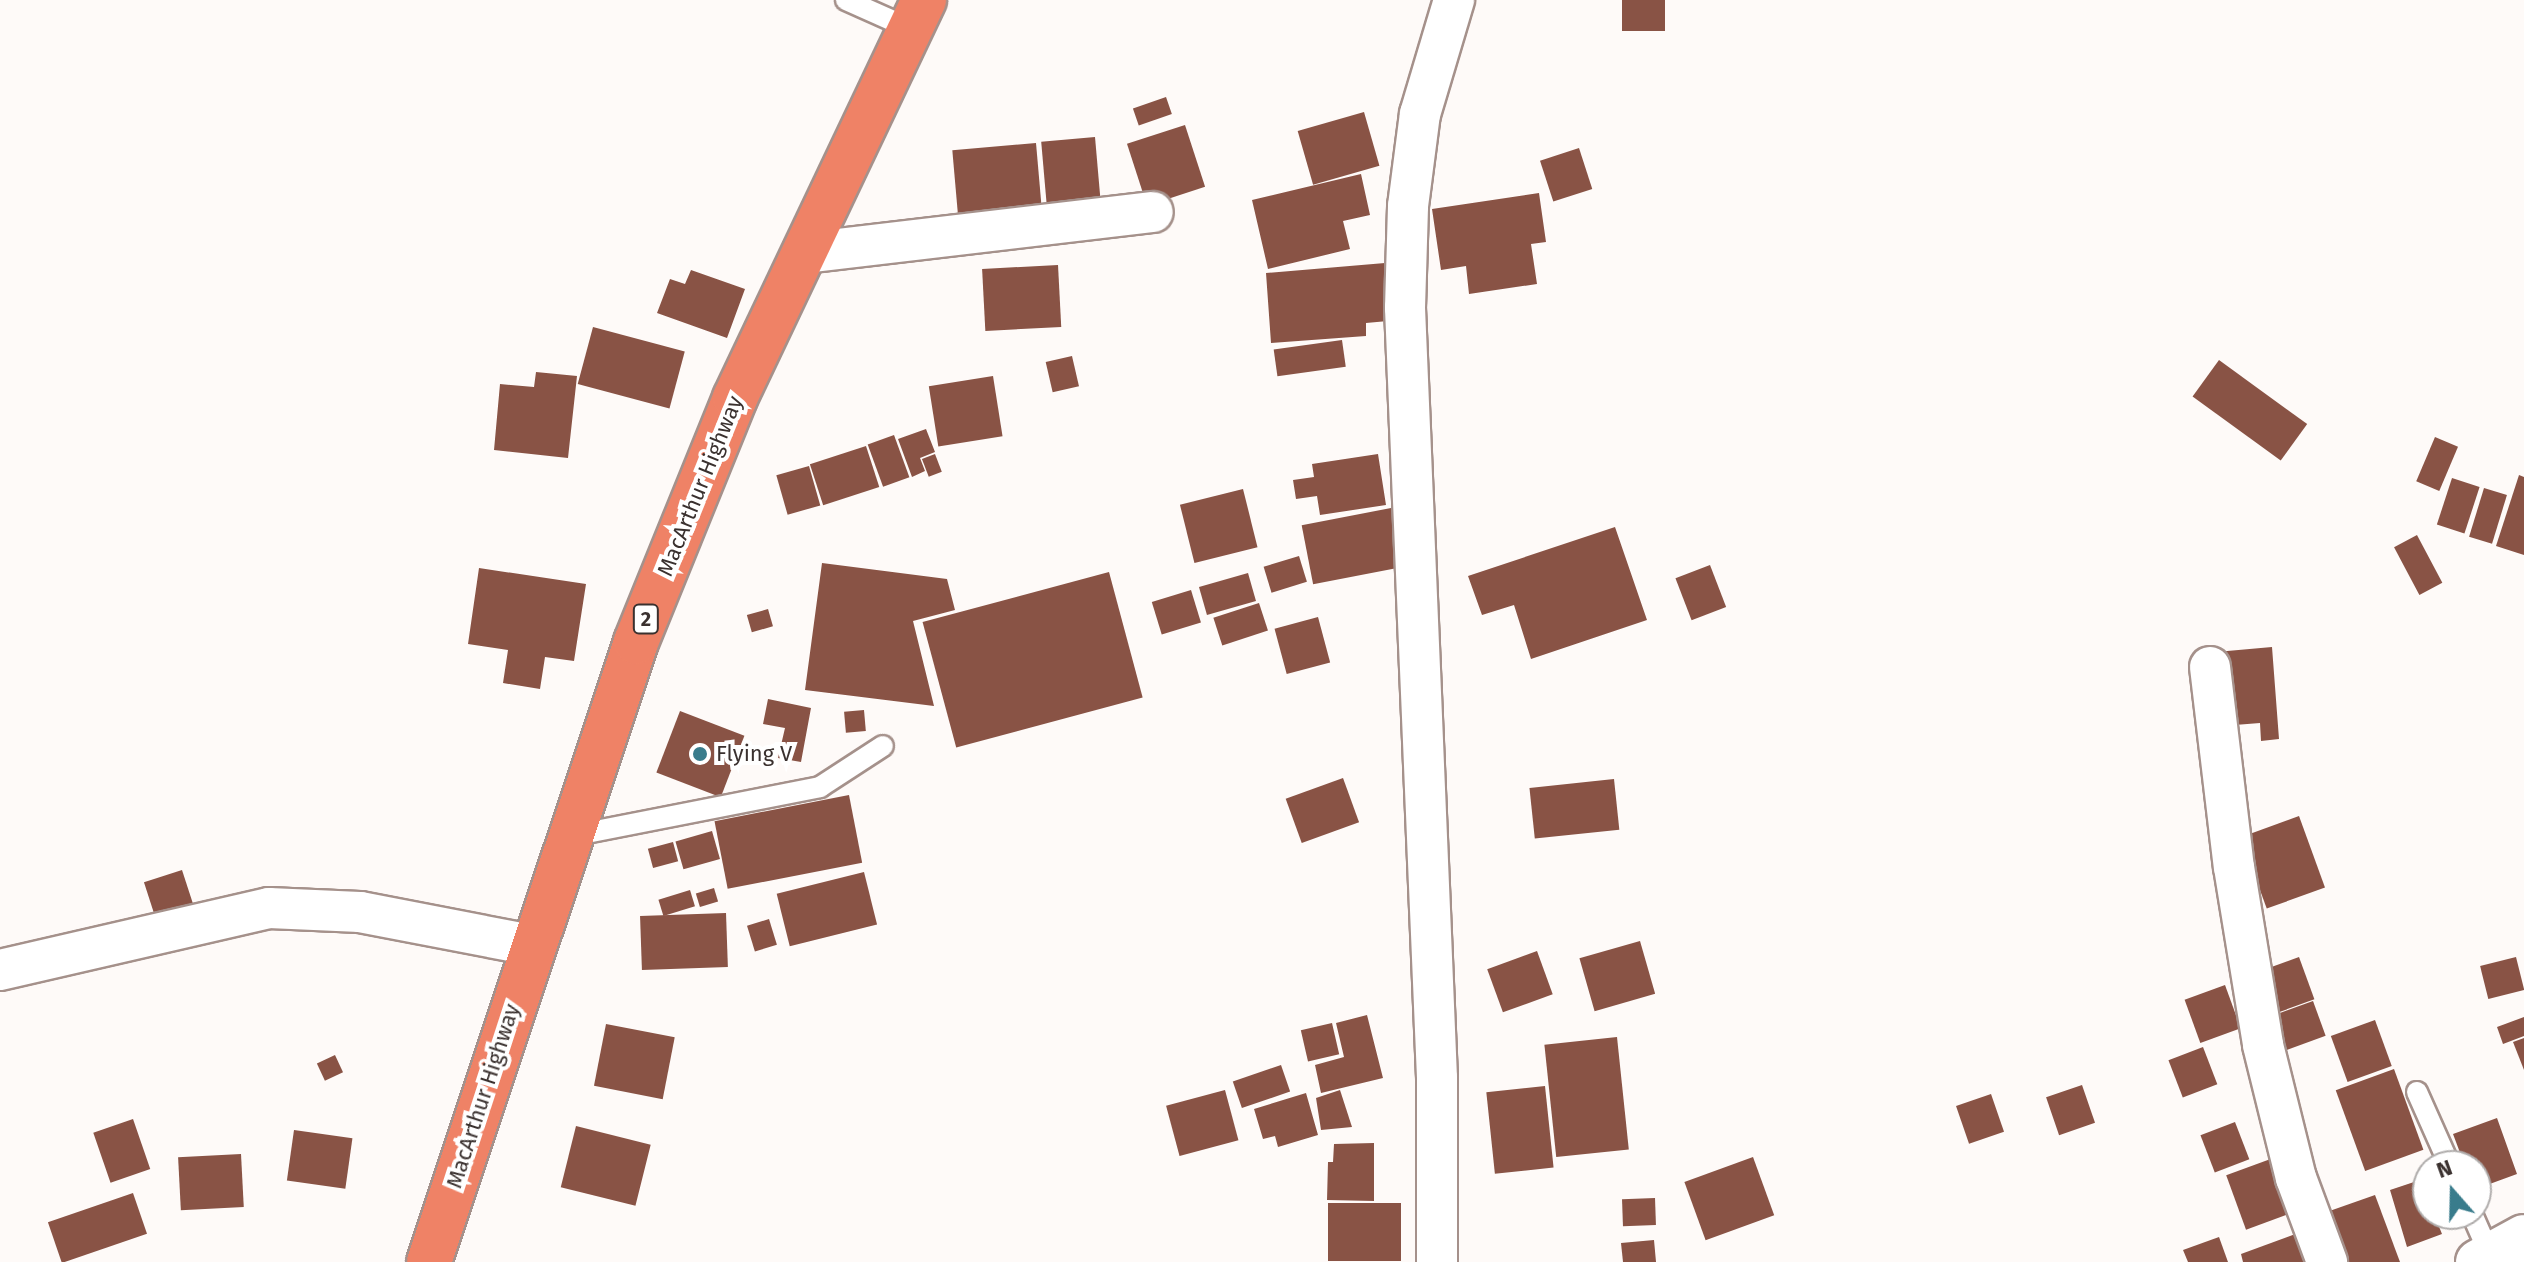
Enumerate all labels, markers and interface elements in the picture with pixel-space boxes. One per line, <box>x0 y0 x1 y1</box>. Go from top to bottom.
street label: MacArthur Highway <box>652 392 748 580</box>
road number: 2 <box>632 603 660 635</box>
place label: Flying V <box>716 741 792 767</box>
marker: Flying V <box>691 745 709 763</box>
street label: MacArthur Highway <box>441 1001 525 1191</box>
north arrow <box>2412 1150 2492 1230</box>
text: N <box>2433 1154 2456 1184</box>

